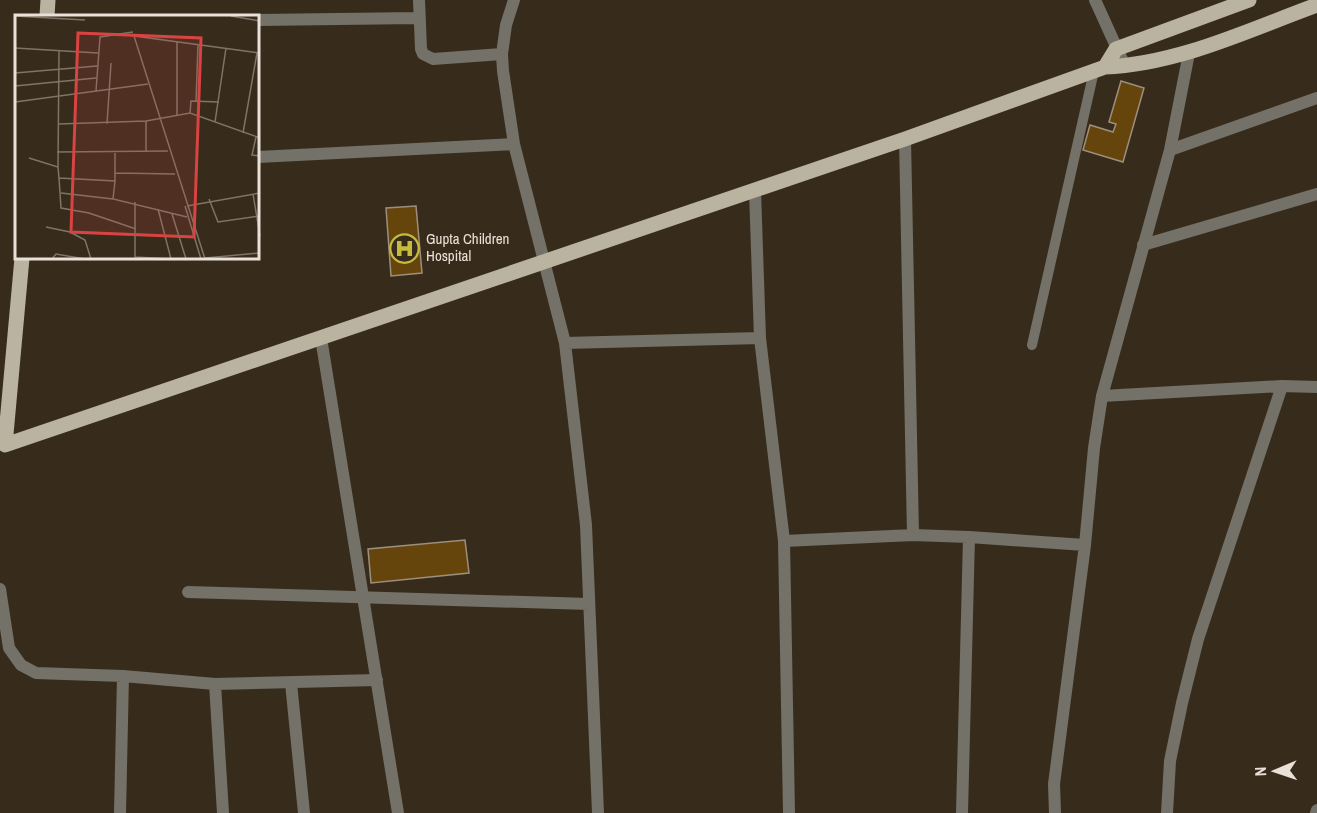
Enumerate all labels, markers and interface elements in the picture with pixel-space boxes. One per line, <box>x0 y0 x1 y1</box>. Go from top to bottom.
inset map <box>15 15 260 260</box>
place label: Gupta Children Hospital <box>426 228 509 266</box>
hospital icon: Gupta Children Hospital <box>389 232 421 264</box>
north arrow <box>1245 741 1305 801</box>
text: N <box>1249 766 1271 777</box>

